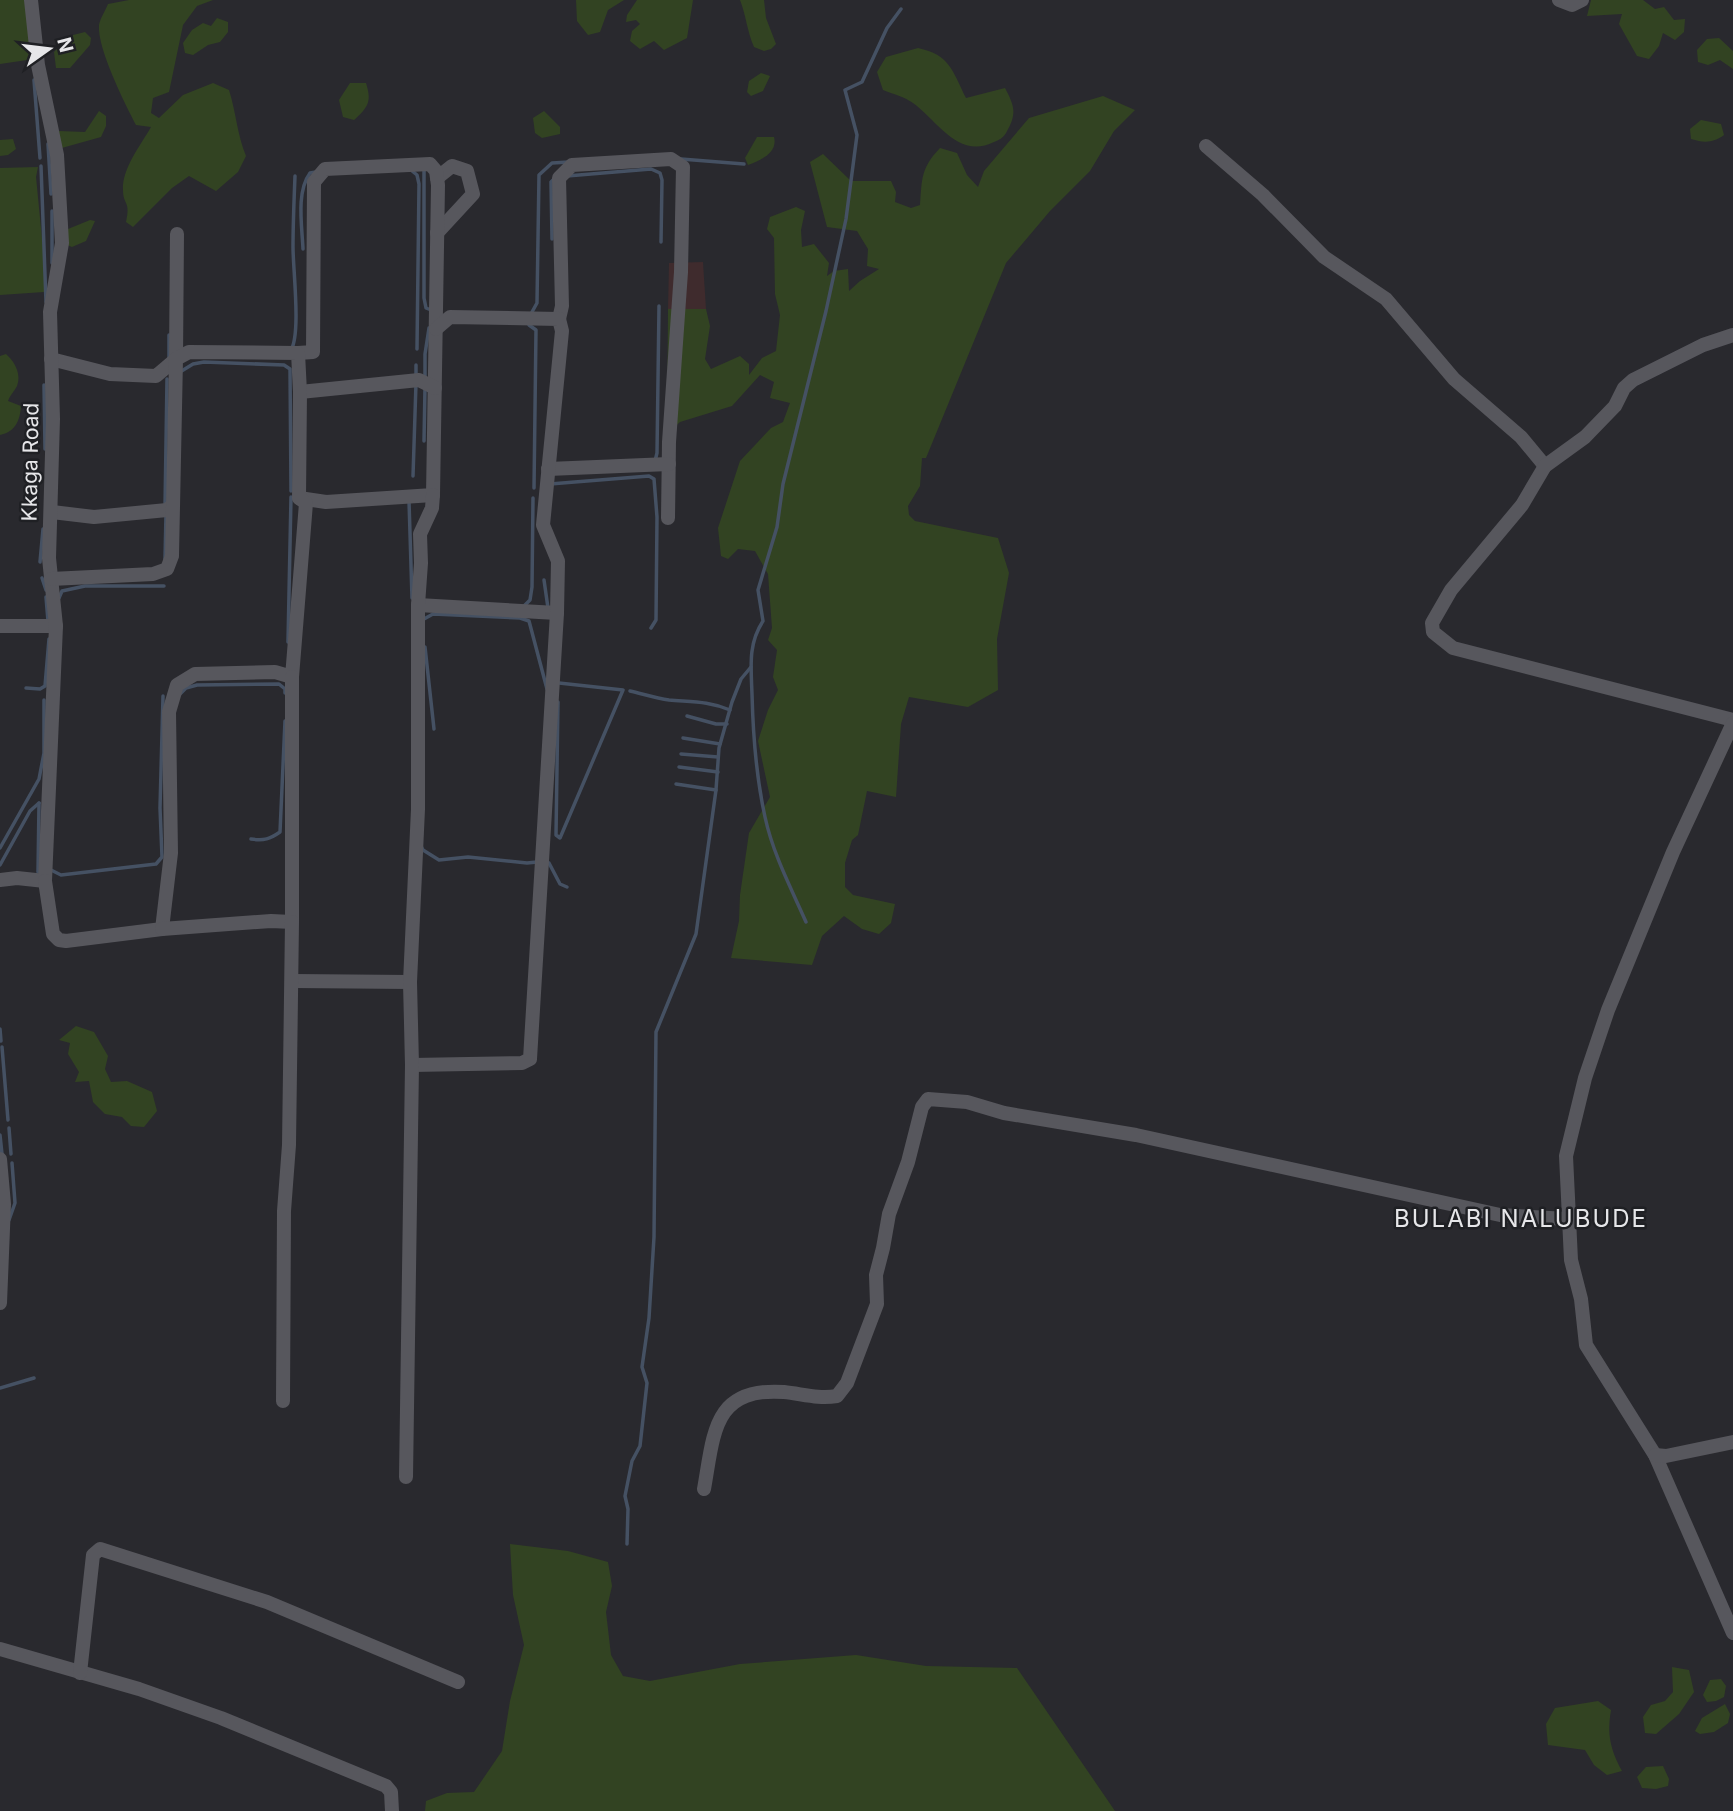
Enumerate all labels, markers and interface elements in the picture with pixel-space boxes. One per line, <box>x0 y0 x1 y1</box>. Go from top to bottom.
north arrow <box>14 14 84 84</box>
text: N <box>52 35 78 55</box>
street label: Kkaga Road <box>16 402 44 522</box>
district label: BULABI NALUBUDE <box>1394 1204 1648 1233</box>

